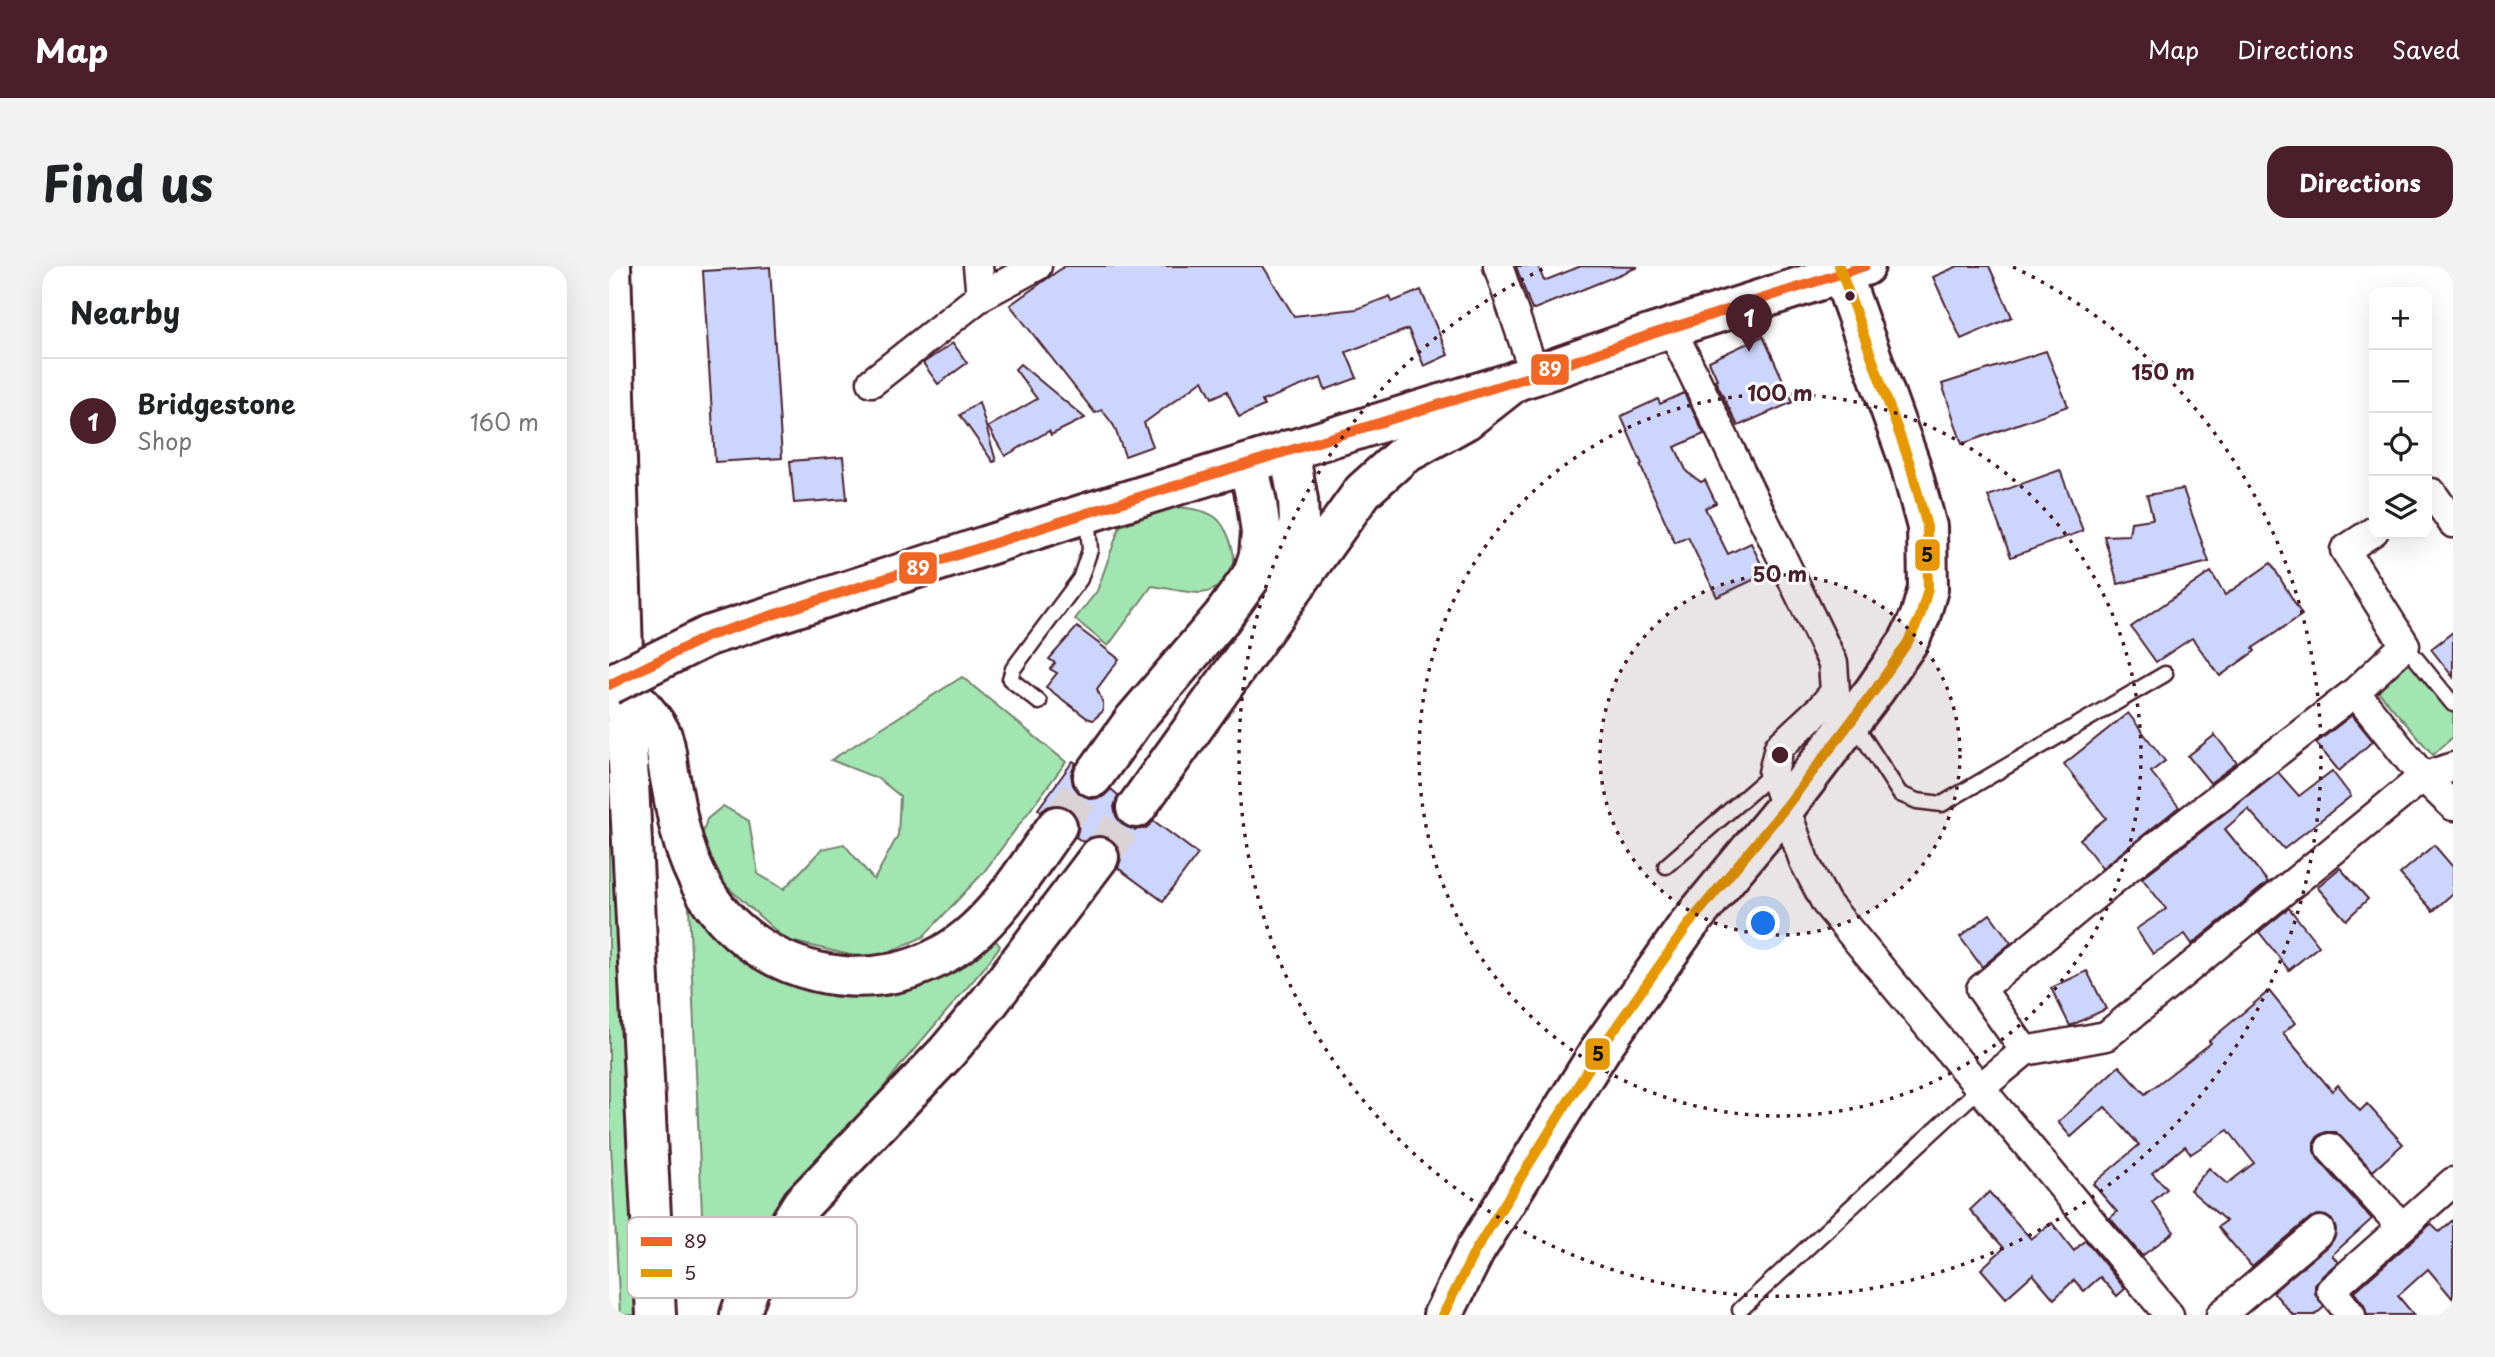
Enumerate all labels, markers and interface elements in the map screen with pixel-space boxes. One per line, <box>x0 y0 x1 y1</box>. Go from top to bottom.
text: Map <box>35 24 108 74</box>
text: Map <box>2148 31 2199 67</box>
text: Directions <box>2237 31 2354 67</box>
text: Saved <box>2392 31 2460 67</box>
text: Find us <box>42 145 213 219</box>
button: Directions <box>2267 146 2453 218</box>
map controls <box>2369 287 2432 539</box>
button: + <box>2369 287 2432 350</box>
text: Nearby <box>70 289 180 334</box>
unlabelled marker <box>1843 289 1857 303</box>
pin: 1 <box>1726 294 1772 352</box>
button: − <box>2369 350 2432 413</box>
line badge: 89 <box>1530 353 1570 386</box>
text: 89 <box>1538 354 1562 382</box>
text: 150 m <box>2131 355 2195 387</box>
text: 100 m <box>1747 376 1813 408</box>
text: Bridgestone <box>137 384 296 423</box>
text: 1 <box>88 404 99 439</box>
text: 160 m <box>470 404 539 439</box>
button: locate <box>2369 413 2432 476</box>
text: Shop <box>137 423 192 458</box>
button: layers <box>2369 476 2432 539</box>
line badge: 5 <box>1914 538 1941 572</box>
text: 5 <box>1921 540 1933 568</box>
line badge: 89 <box>898 551 938 585</box>
text: 89 <box>906 553 930 581</box>
text: 50 m <box>1753 557 1807 589</box>
centre of rings <box>1768 743 1792 767</box>
your location <box>1746 906 1780 940</box>
line badge: 5 <box>1584 1037 1611 1071</box>
text: 5 <box>1592 1039 1604 1067</box>
legend <box>627 1217 857 1298</box>
text: 89 <box>684 1226 707 1254</box>
text: 5 <box>684 1258 696 1286</box>

